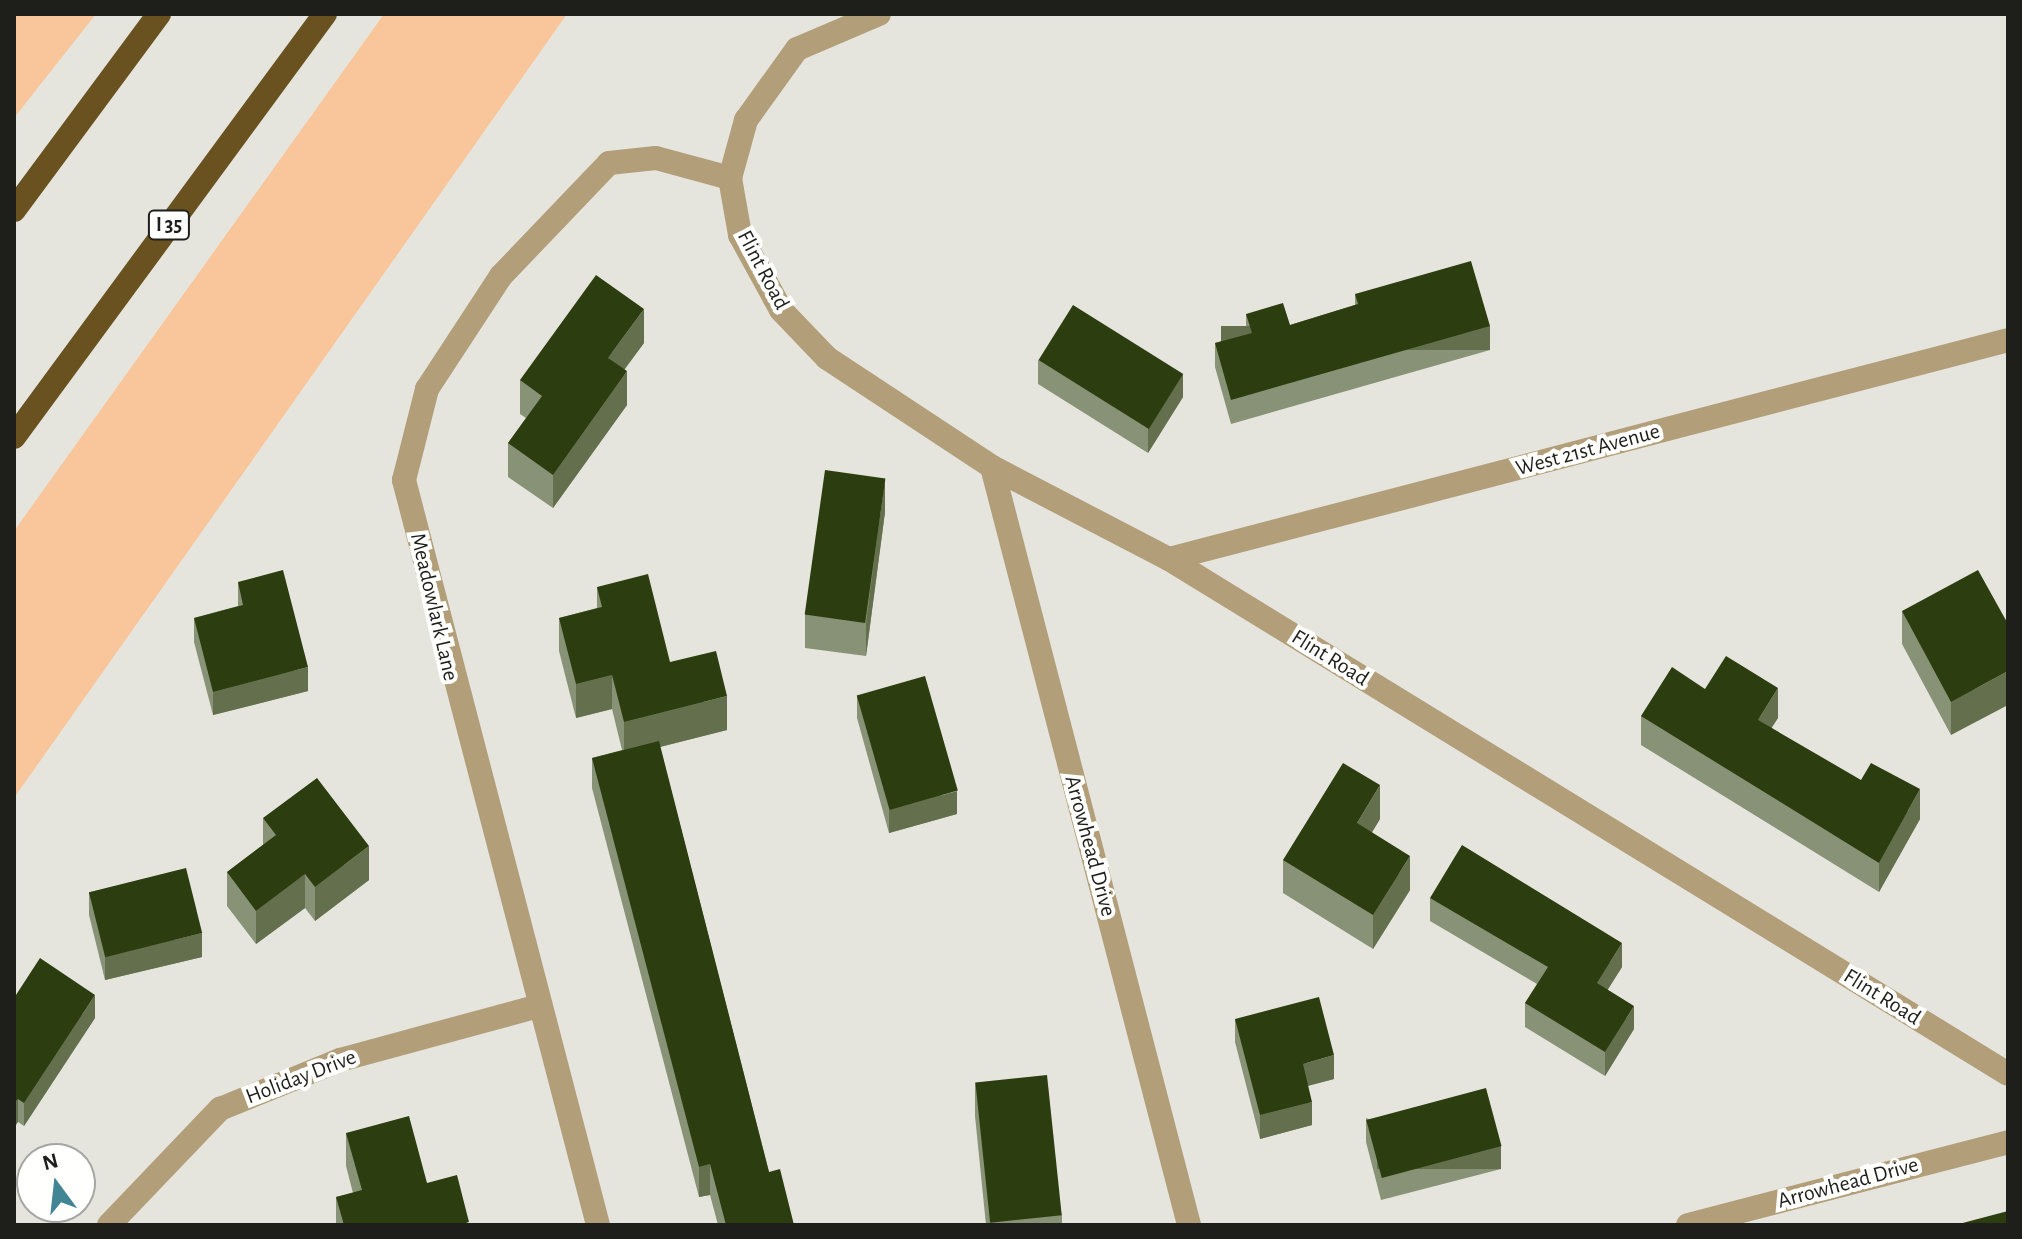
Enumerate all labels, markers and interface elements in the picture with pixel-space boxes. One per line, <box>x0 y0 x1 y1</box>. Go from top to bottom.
road number: I 35 <box>147 209 191 241</box>
street label: Flint Road <box>731 226 795 314</box>
street label: West 21st Avenue <box>1513 418 1663 482</box>
street label: Meadowlark Lane <box>404 531 464 683</box>
street label: Flint Road <box>1287 624 1373 692</box>
street label: Arrowhead Drive <box>1059 773 1121 919</box>
street label: Flint Road <box>1839 963 1925 1031</box>
street label: Holiday Drive <box>242 1044 360 1110</box>
north arrow <box>16 1143 96 1223</box>
text: N <box>40 1149 61 1174</box>
street label: Arrowhead Drive <box>1775 1152 1921 1214</box>

